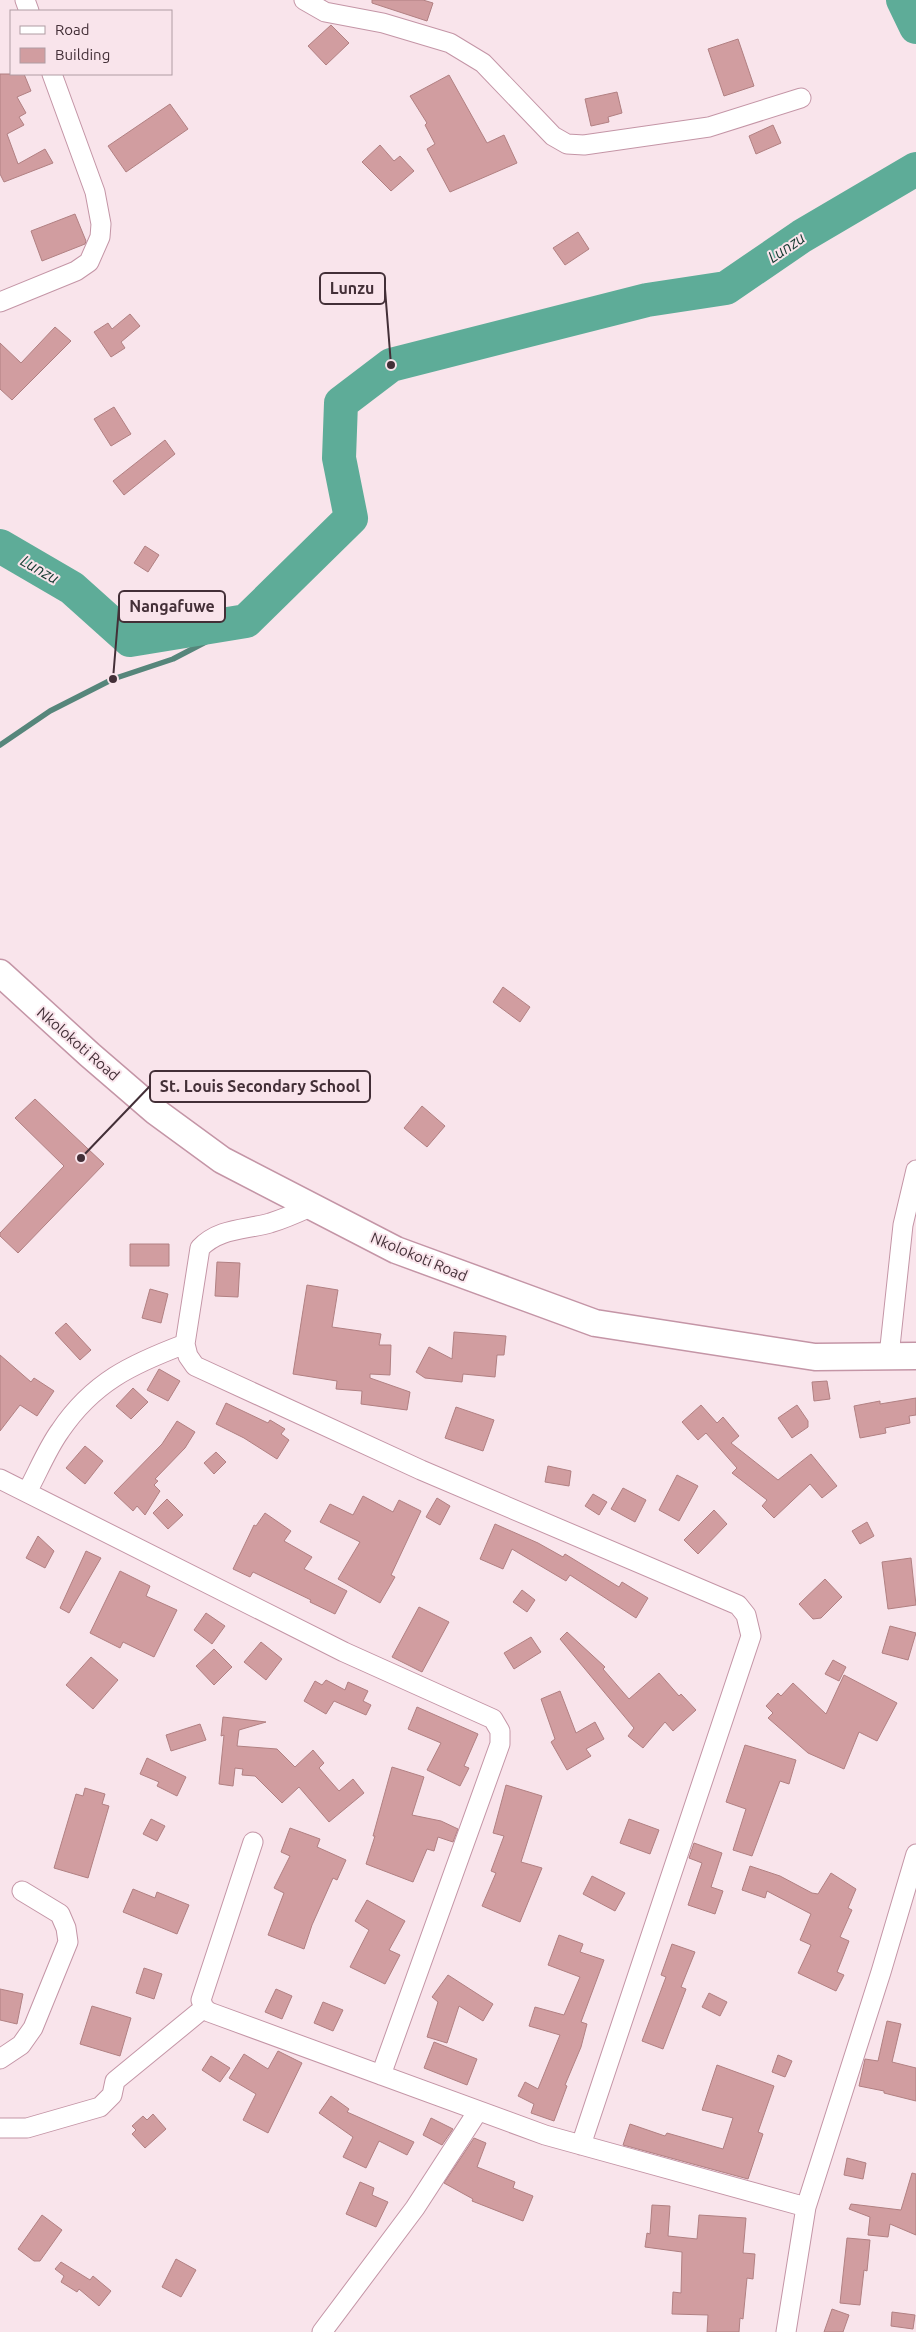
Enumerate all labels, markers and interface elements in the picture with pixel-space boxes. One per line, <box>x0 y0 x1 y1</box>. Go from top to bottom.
legend <box>10 10 172 75</box>
text: Road <box>55 21 90 38</box>
text: Building <box>55 46 110 63</box>
water label: Lunzu <box>764 228 808 266</box>
callout: Lunzu <box>320 273 385 304</box>
text: Lunzu <box>330 279 374 297</box>
water label: Lunzu <box>18 551 62 587</box>
callout: Nangafuwe <box>119 591 225 622</box>
text: Nangafuwe <box>129 597 215 615</box>
street label: Nkolokoti Road <box>34 1003 123 1084</box>
callout: St. Louis Secondary School <box>150 1071 370 1102</box>
text: St. Louis Secondary School <box>160 1077 360 1095</box>
street label: Nkolokoti Road <box>368 1229 470 1285</box>

